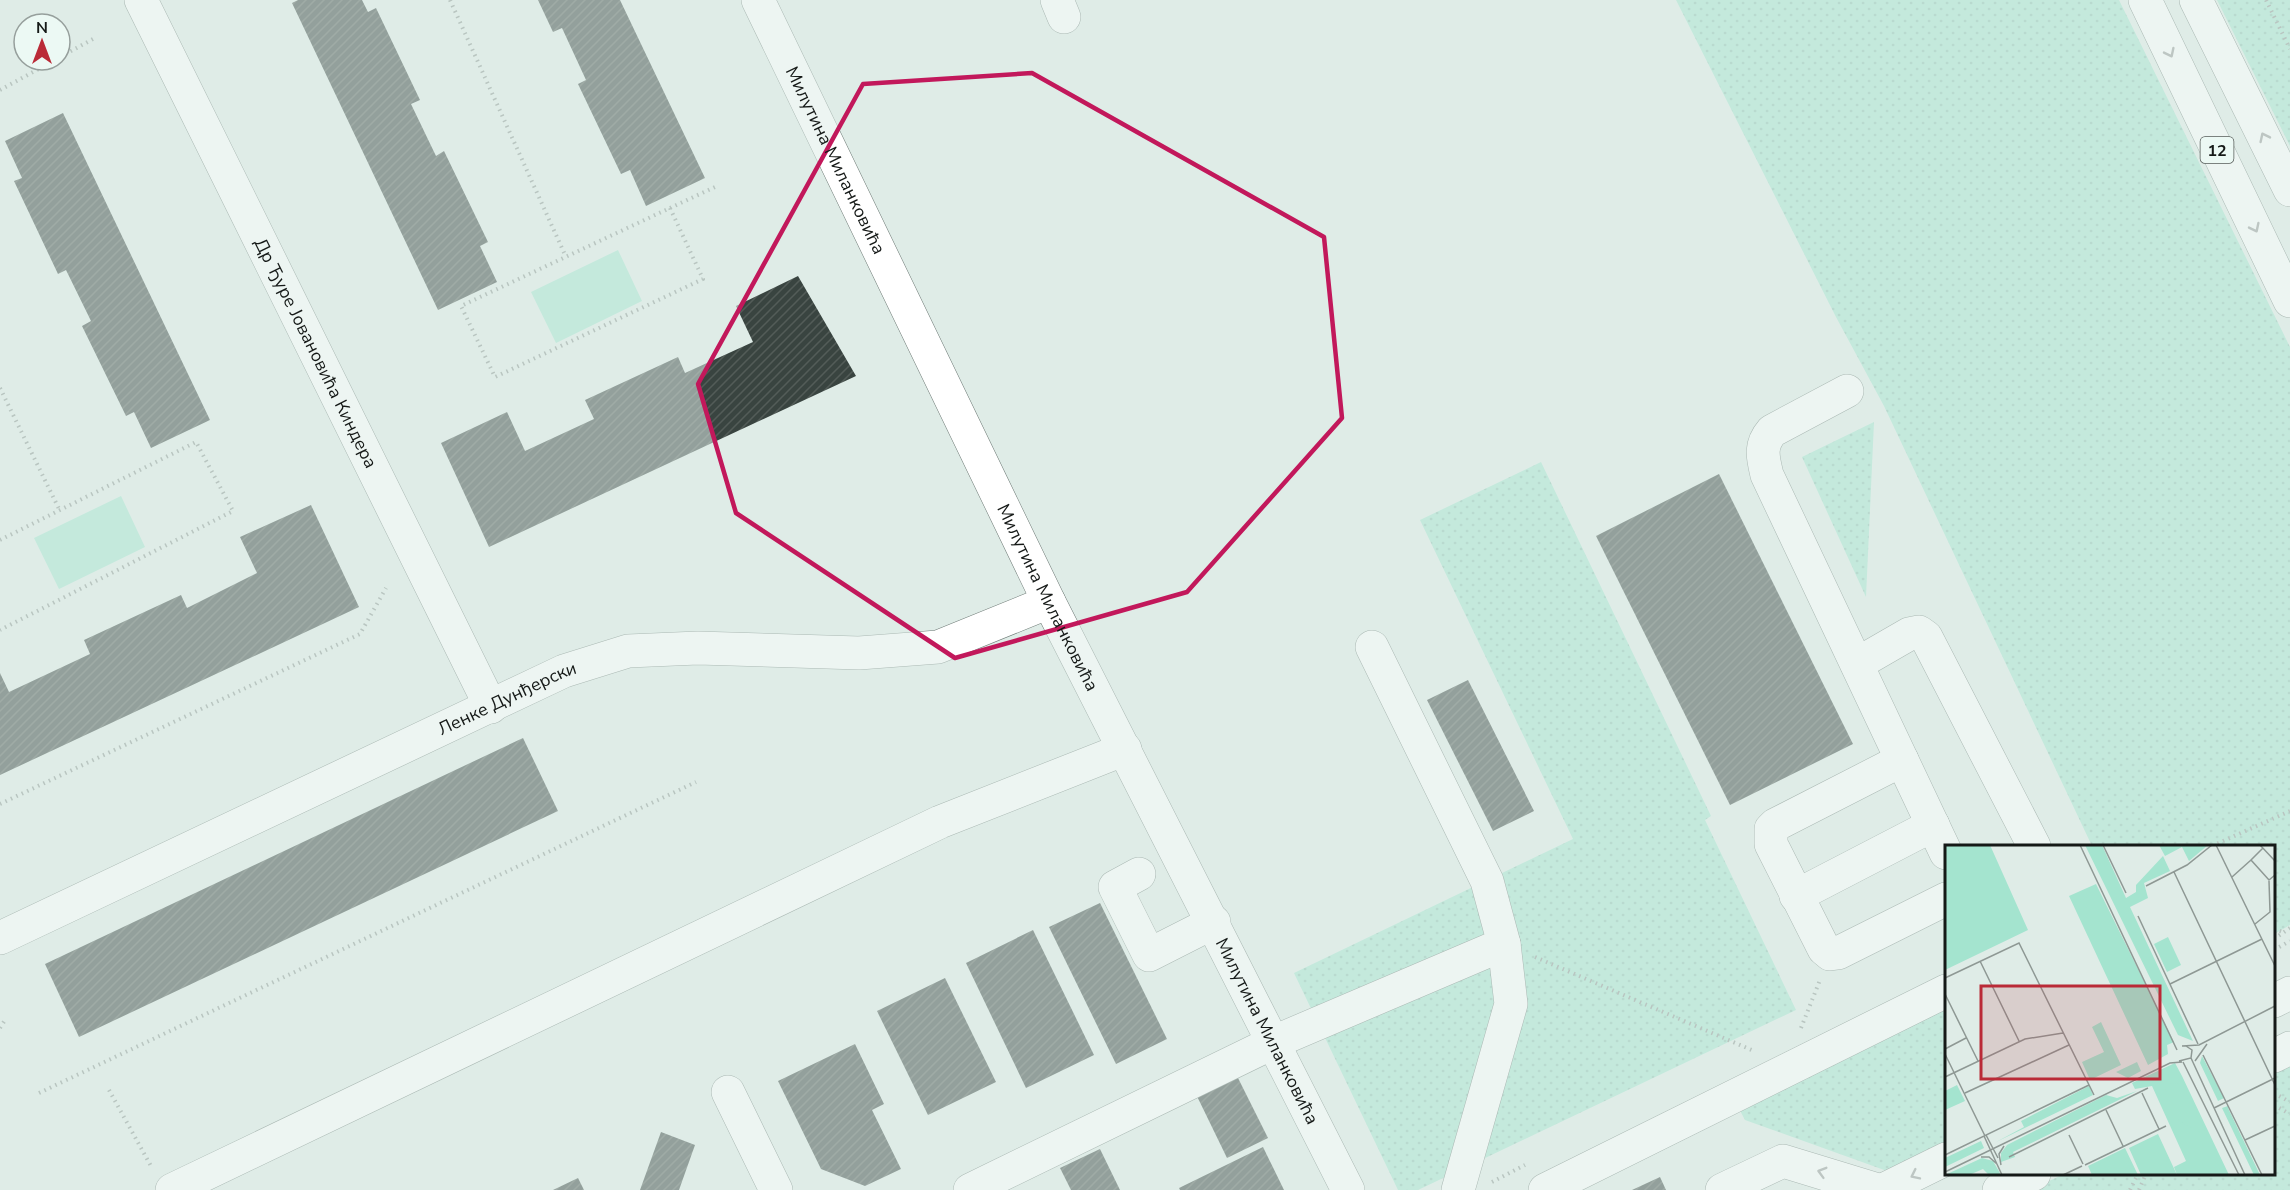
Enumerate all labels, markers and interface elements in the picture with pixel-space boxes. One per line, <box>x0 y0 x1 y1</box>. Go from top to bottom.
north arrow <box>12 12 72 72</box>
text: N <box>36 17 48 39</box>
one-way arrow <box>2163 46 2175 57</box>
street label: Милутина Миланковића <box>780 62 891 258</box>
one-way arrow <box>2260 133 2271 144</box>
road number: 12 <box>2200 137 2234 163</box>
one-way arrow <box>2248 222 2260 233</box>
street label: Др Ђуре Јовановића Киндера <box>249 234 383 472</box>
street label: Милутина Миланковића <box>991 500 1104 695</box>
street label: Ленке Дунђерски <box>434 656 579 741</box>
inset map <box>1945 845 2275 1175</box>
street label: Милутина Миланковића <box>1210 934 1325 1128</box>
one-way arrow <box>1817 1167 1828 1179</box>
one-way arrow <box>1910 1167 1921 1179</box>

